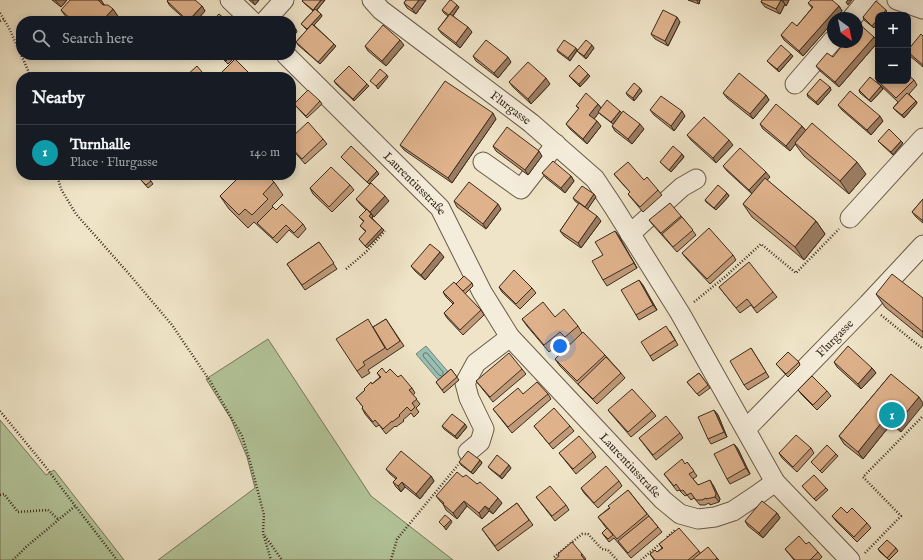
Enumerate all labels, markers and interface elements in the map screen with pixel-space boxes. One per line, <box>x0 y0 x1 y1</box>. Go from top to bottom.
north arrow <box>827 12 863 48</box>
map controls <box>875 12 911 84</box>
button: + <box>875 12 911 48</box>
search box <box>16 16 296 60</box>
icon: search <box>30 27 52 49</box>
text: Search here <box>62 29 133 48</box>
button: − <box>875 48 911 84</box>
text: Nearby <box>32 88 85 109</box>
street label: Flurgasse <box>487 88 535 128</box>
text: Turnhalle <box>70 135 130 154</box>
text: 1 <box>43 144 47 161</box>
text: 140 m <box>250 144 280 161</box>
street label: Laurentiusstraße <box>380 148 450 218</box>
text: Place · Flurgasse <box>70 154 158 171</box>
street label: Flurgasse <box>813 316 857 360</box>
your location <box>550 336 570 356</box>
pin: 1 <box>879 400 905 430</box>
street label: Laurentiusstraße <box>596 430 665 501</box>

